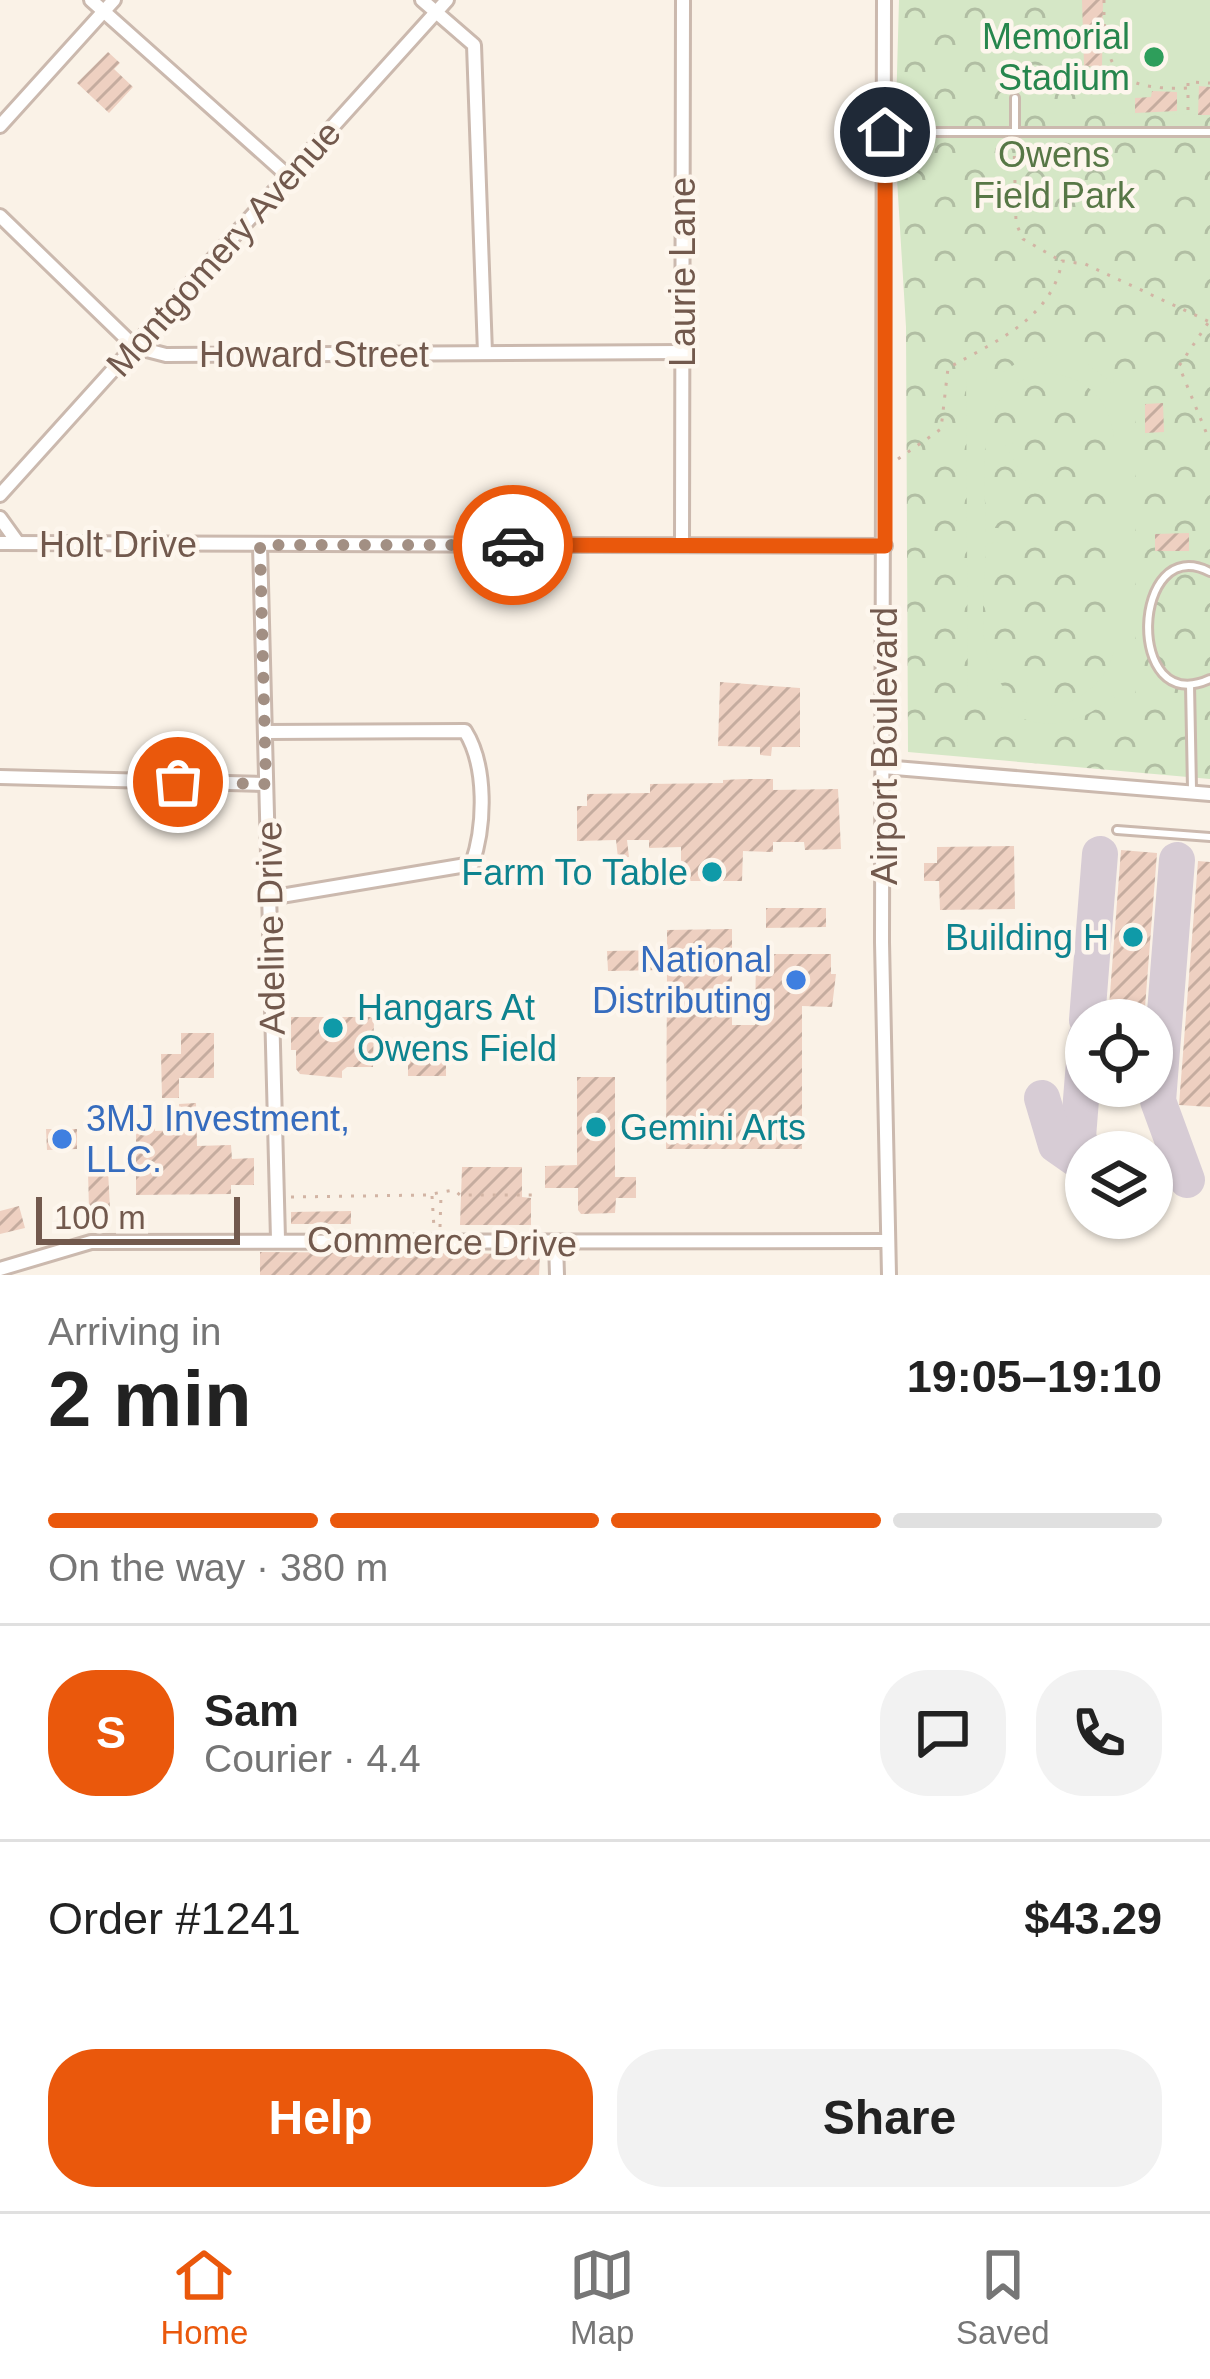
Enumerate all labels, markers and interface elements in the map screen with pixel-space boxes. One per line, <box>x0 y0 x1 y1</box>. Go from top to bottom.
place label: Memorial Stadium <box>982 16 1130 98</box>
marker: Memorial Stadium <box>1141 44 1167 70</box>
pin <box>834 81 936 183</box>
icon: home <box>852 99 918 165</box>
street label: Montgomery Avenue <box>98 112 349 385</box>
park label: Owens Field Park <box>973 134 1136 216</box>
street label: Laurie Lane <box>662 177 703 367</box>
street label: Howard Street <box>199 334 429 375</box>
courier <box>453 485 573 605</box>
icon: car <box>480 512 546 578</box>
street label: Holt Drive <box>39 524 197 565</box>
street label: Airport Boulevard <box>864 607 905 885</box>
pin <box>127 731 229 833</box>
icon: bag <box>145 749 211 815</box>
street label: Adeline Drive <box>248 821 293 1035</box>
place label: Farm To Table <box>461 852 688 893</box>
marker: Farm To Table <box>699 859 725 885</box>
place label: Building H <box>945 917 1109 958</box>
marker: Building H <box>1120 924 1146 950</box>
place label: National Distributing <box>592 939 772 1021</box>
marker: National Distributing <box>783 967 809 993</box>
place label: Hangars At Owens Field <box>357 987 557 1069</box>
map controls <box>1065 999 1173 1239</box>
button: locate <box>1065 999 1173 1107</box>
marker: Hangars At Owens Field <box>320 1015 346 1041</box>
place label: 3MJ Investment, LLC. <box>86 1098 350 1180</box>
place label: Gemini Arts <box>620 1107 806 1148</box>
marker: Gemini Arts <box>583 1114 609 1140</box>
marker: 3MJ Investment, LLC. <box>49 1126 75 1152</box>
button: layers <box>1065 1131 1173 1239</box>
scale bar <box>36 1191 240 1244</box>
text: 100 m <box>54 1199 146 1236</box>
street label: Commerce Drive <box>307 1219 577 1264</box>
text: Arriving in <box>48 1310 221 1353</box>
text: 19:05–19:10 <box>907 1351 1162 1402</box>
text: 2 min <box>48 1355 252 1443</box>
text: On the way · 380 m <box>48 1546 388 1589</box>
button: chat <box>880 1670 1006 1796</box>
button: phone <box>1036 1670 1162 1796</box>
text: Sam <box>204 1685 299 1736</box>
text: S <box>96 1707 126 1758</box>
text: Courier · 4.4 <box>204 1737 421 1780</box>
text: Order #1241 <box>48 1893 301 1944</box>
text: $43.29 <box>1024 1893 1162 1944</box>
button: Help <box>48 2049 593 2187</box>
button: Share <box>617 2049 1162 2187</box>
tab: Home <box>160 2242 248 2352</box>
tab: Map <box>569 2242 635 2352</box>
tab: Saved <box>956 2242 1050 2352</box>

